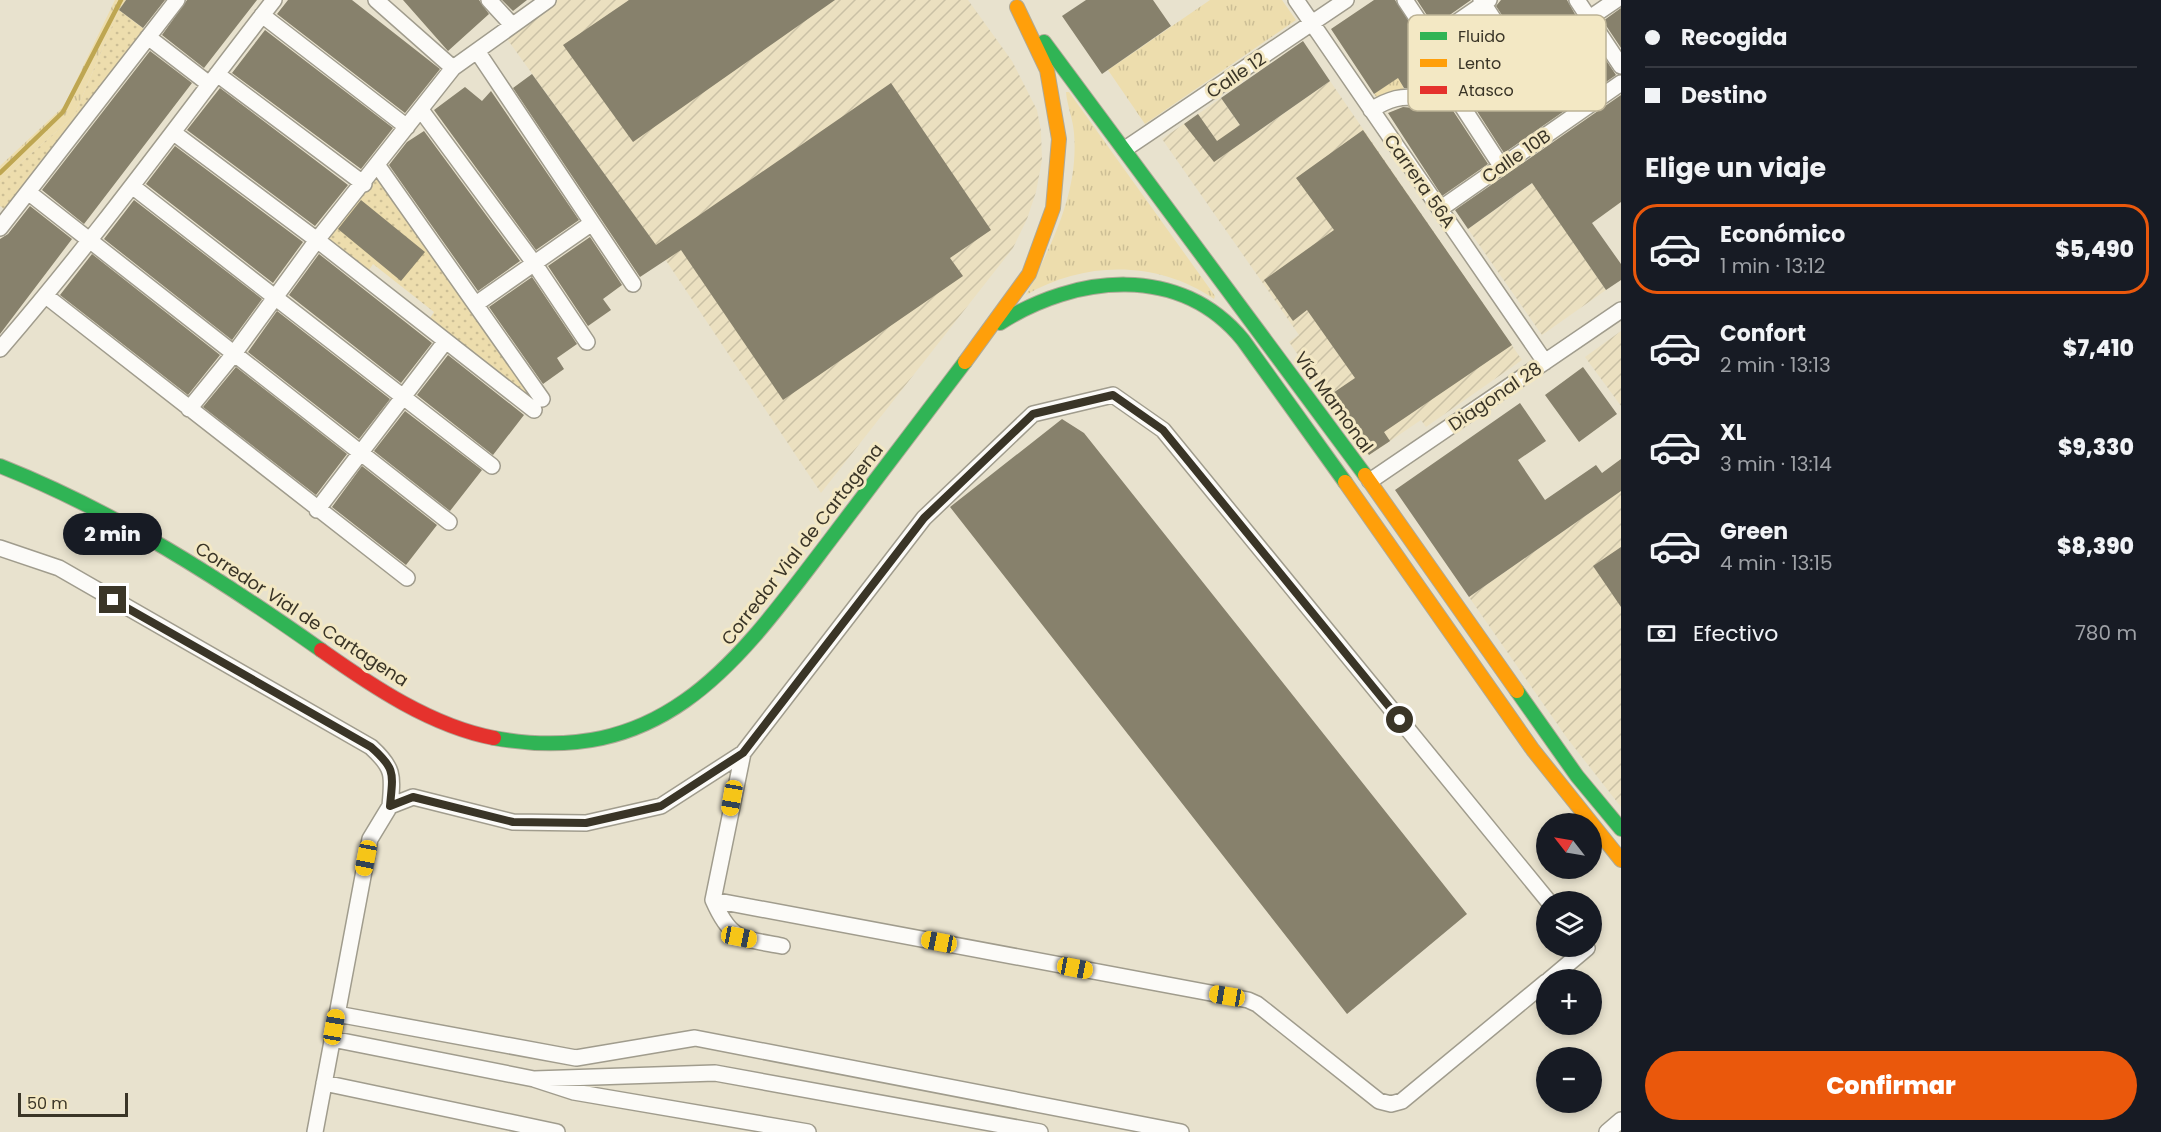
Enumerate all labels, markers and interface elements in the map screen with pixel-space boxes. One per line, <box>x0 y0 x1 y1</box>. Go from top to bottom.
legend <box>1408 15 1606 111</box>
text: Recogida <box>1681 22 1788 53</box>
text: Fluido <box>1458 25 1505 48</box>
street label: Calle 12 <box>1201 46 1271 104</box>
text: Lento <box>1458 52 1501 75</box>
text: Atasco <box>1458 79 1514 102</box>
text: Destino <box>1681 80 1767 111</box>
street label: Calle 10B <box>1476 123 1556 189</box>
street label: Carrera 56A <box>1378 129 1462 233</box>
text: Elige un viaje <box>1645 149 1826 186</box>
text: Económico <box>1720 219 1845 250</box>
icon: car <box>1648 222 1702 276</box>
text: $5,490 <box>2055 234 2134 265</box>
text: 1 min · 13:12 <box>1720 252 1825 280</box>
text: Confort <box>1720 318 1806 349</box>
icon: car <box>1648 321 1702 375</box>
text: $7,410 <box>2063 333 2134 364</box>
street label: Vía Mamonal <box>1289 346 1379 458</box>
text: 2 min · 13:13 <box>1720 351 1831 379</box>
street label: Diagonal 28 <box>1443 356 1547 436</box>
text: XL <box>1720 417 1746 448</box>
icon: car <box>1648 420 1702 474</box>
text: $9,330 <box>2058 432 2134 463</box>
street label: Corredor Vial de Cartagena <box>715 438 889 650</box>
text: 3 min · 13:14 <box>1720 450 1832 478</box>
callout: 2 min <box>63 513 162 555</box>
text: Green <box>1720 516 1788 547</box>
icon: car <box>1648 519 1702 573</box>
text: 2 min <box>84 520 141 548</box>
text: $8,390 <box>2057 531 2134 562</box>
street label: Corredor Vial de Cartagena <box>190 535 414 693</box>
text: 4 min · 13:15 <box>1720 549 1833 577</box>
route end <box>99 586 126 613</box>
icon: cash <box>1645 617 1678 650</box>
text: Efectivo <box>1693 618 1778 649</box>
text: 780 m <box>2075 619 2137 647</box>
route start <box>1386 706 1413 733</box>
car <box>720 779 744 817</box>
north arrow <box>1536 813 1602 879</box>
map controls <box>1536 813 1602 1113</box>
car <box>354 839 378 877</box>
button: layers <box>1536 891 1602 957</box>
car <box>720 925 758 949</box>
car <box>920 930 958 954</box>
car <box>1056 956 1094 980</box>
button: + <box>1536 969 1602 1035</box>
car <box>1208 984 1246 1008</box>
car <box>322 1008 346 1046</box>
button: − <box>1536 1047 1602 1113</box>
button: Confirmar <box>1645 1051 2137 1120</box>
scale bar <box>18 1090 128 1118</box>
text: 50 m <box>27 1092 68 1115</box>

